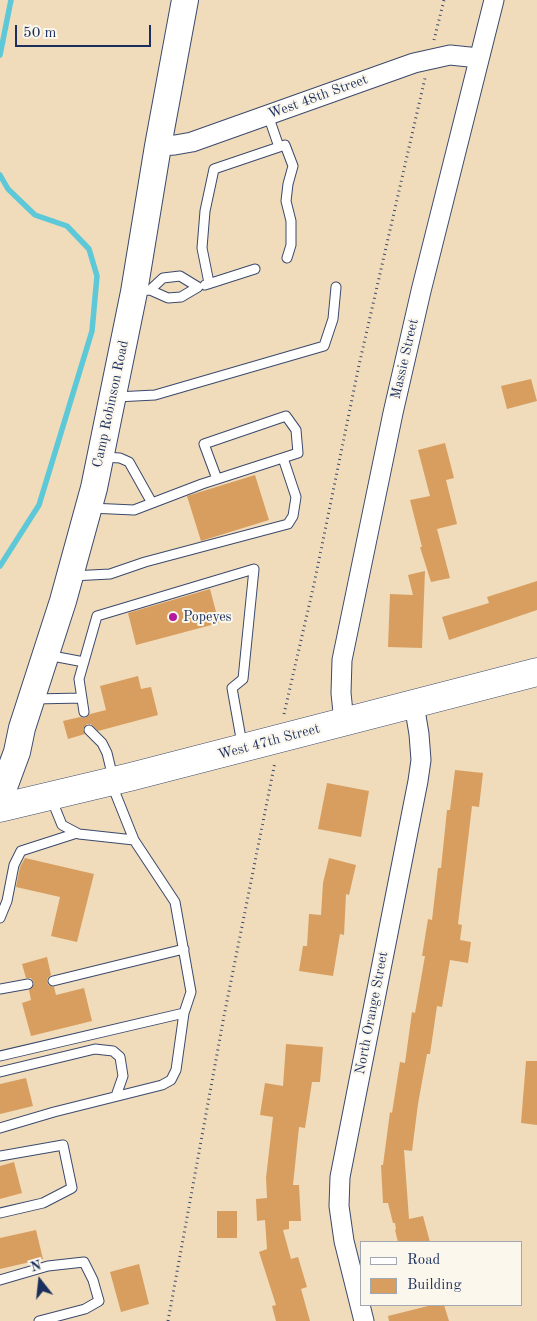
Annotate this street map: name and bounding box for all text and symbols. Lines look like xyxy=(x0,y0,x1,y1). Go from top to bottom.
scale bar xyxy=(18,15,154,47)
text: 50 m xyxy=(23,26,57,41)
street label: West 48th Street xyxy=(266,71,370,123)
street label: Massie Street xyxy=(388,317,422,401)
street label: Camp Robinson Road xyxy=(89,339,133,469)
place label: Popeyes xyxy=(183,609,232,625)
marker: Popeyes xyxy=(167,611,179,623)
street label: West 47th Street xyxy=(216,720,322,764)
street label: North Orange Street xyxy=(352,950,392,1076)
legend xyxy=(360,1241,522,1306)
text: Road xyxy=(407,1253,440,1268)
north arrow xyxy=(15,1256,65,1306)
text: N xyxy=(29,1258,43,1275)
text: Building xyxy=(407,1278,462,1293)

